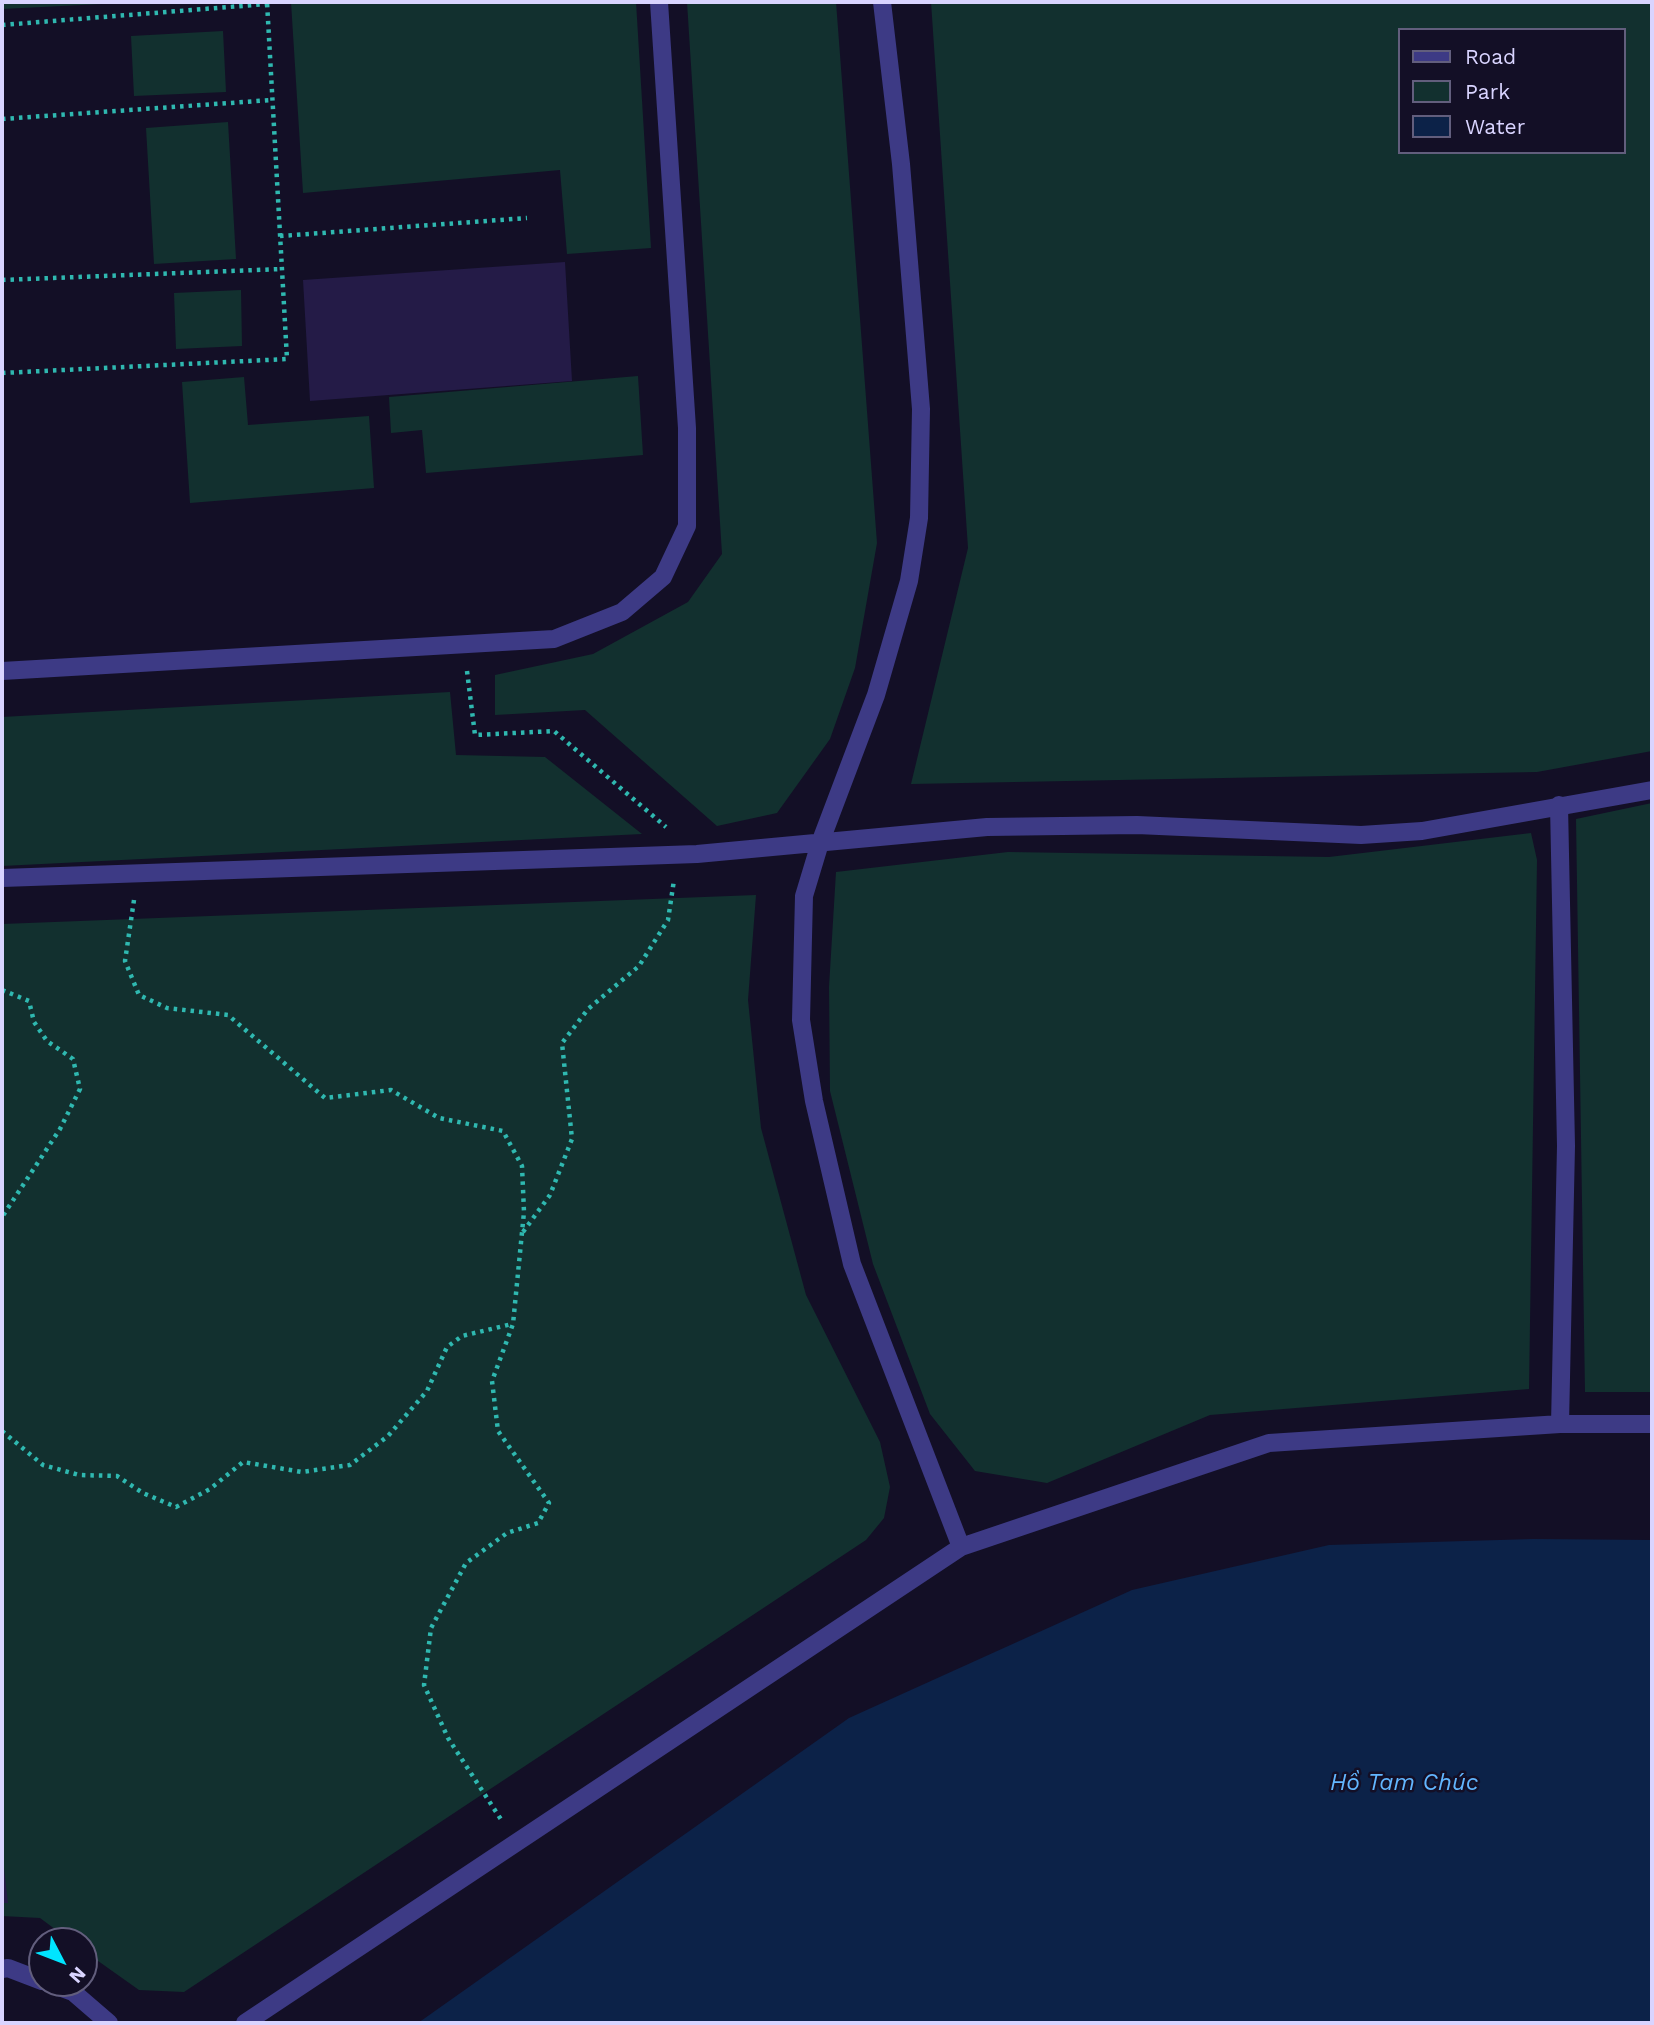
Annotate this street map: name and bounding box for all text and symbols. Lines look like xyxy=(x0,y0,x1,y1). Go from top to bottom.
legend xyxy=(1398,28,1626,154)
text: Road xyxy=(1465,44,1516,69)
text: Park xyxy=(1465,79,1510,104)
text: Water xyxy=(1465,114,1525,139)
water label: Hồ Tam Chúc xyxy=(1330,1769,1478,1797)
north arrow xyxy=(28,1927,98,1997)
text: N xyxy=(64,1962,91,1988)

